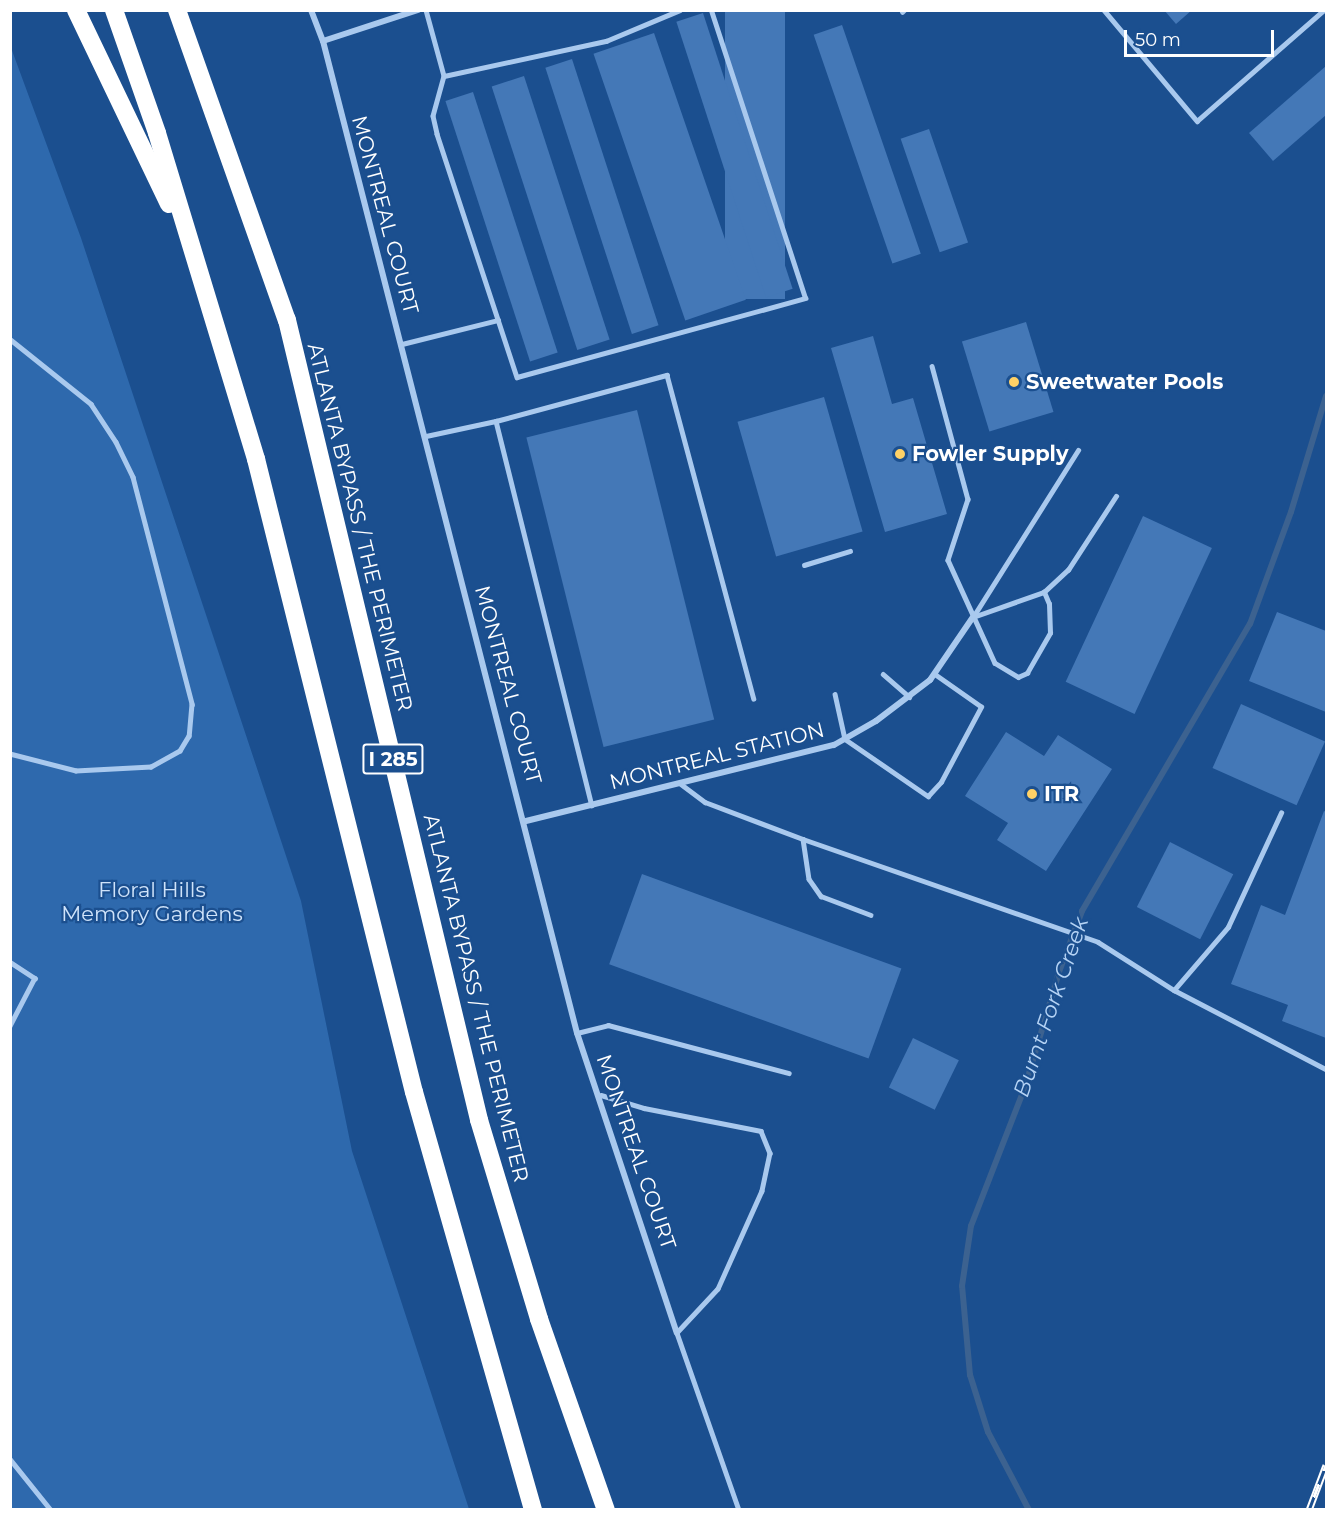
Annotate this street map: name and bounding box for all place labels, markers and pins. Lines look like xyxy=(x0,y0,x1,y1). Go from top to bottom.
place label: Sweetwater Pools xyxy=(1026,369,1223,395)
marker: Sweetwater Pools xyxy=(1007,375,1021,389)
place label: Fowler Supply xyxy=(912,441,1068,467)
marker: Fowler Supply xyxy=(893,447,907,461)
place label: ITR xyxy=(1044,781,1079,807)
marker: ITR xyxy=(1025,787,1039,801)

